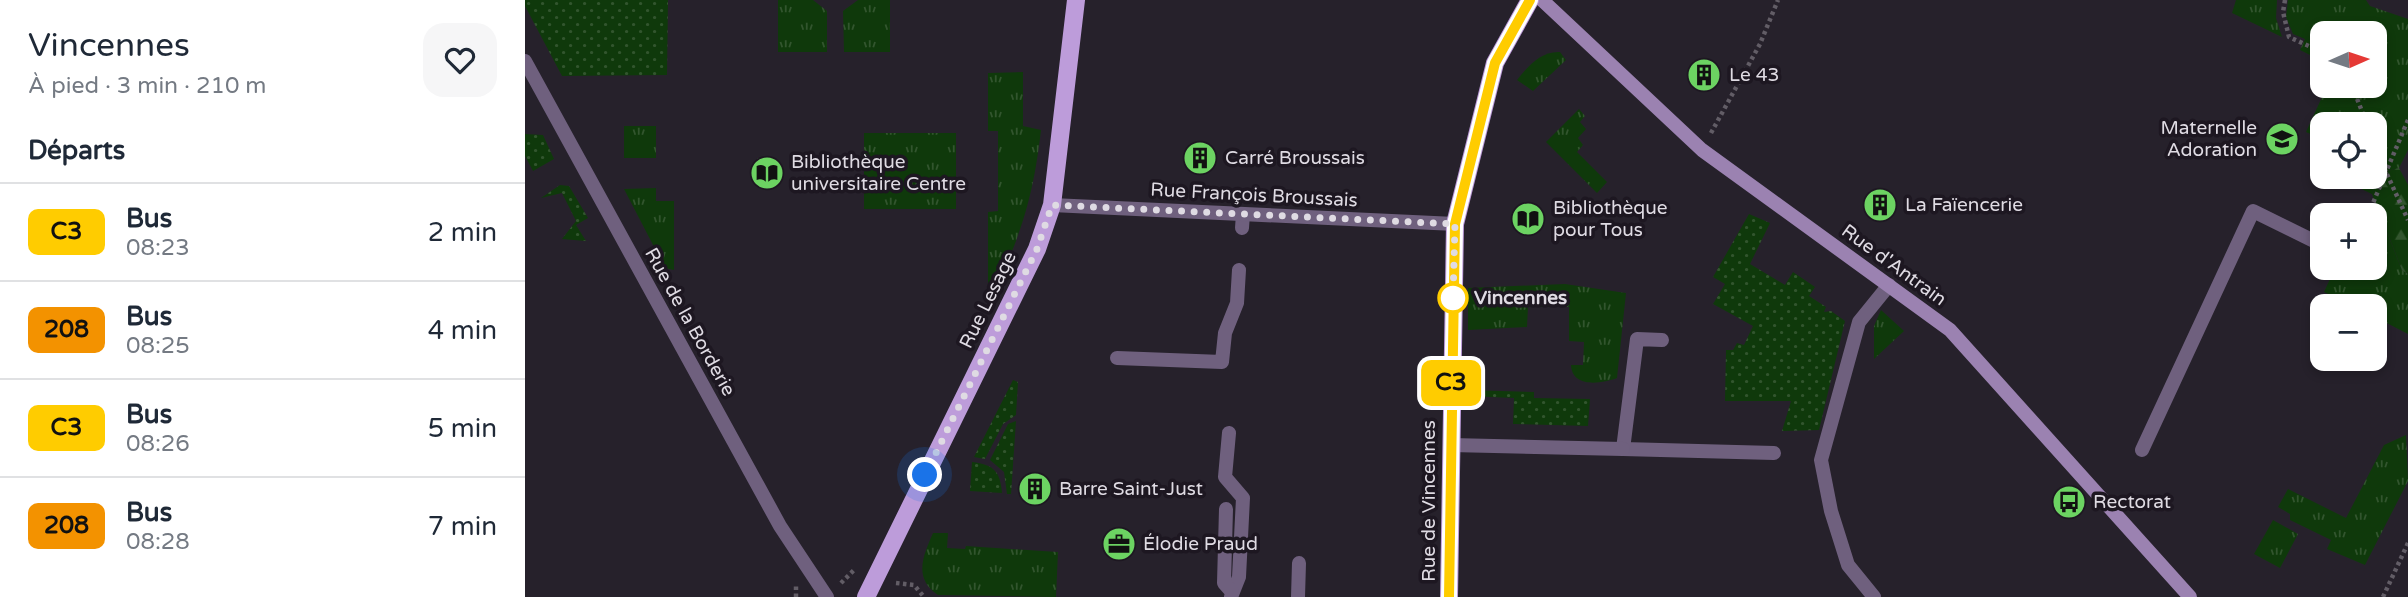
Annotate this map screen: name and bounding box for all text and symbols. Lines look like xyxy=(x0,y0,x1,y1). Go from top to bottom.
north arrow xyxy=(2310,21,2387,98)
map controls xyxy=(2310,21,2387,371)
button: heart xyxy=(423,23,497,97)
text: Vincennes xyxy=(28,26,190,65)
building icon: Le 43 xyxy=(1685,56,1723,94)
place label: Le 43 xyxy=(1729,64,1780,86)
text: À pied · 3 min · 210 m xyxy=(28,72,267,100)
button: locate xyxy=(2310,112,2387,189)
place label: Maternelle Adoration xyxy=(2160,117,2257,161)
school or university icon: Maternelle Adoration xyxy=(2263,120,2301,158)
text: Départs xyxy=(28,135,125,166)
building icon: Carré Broussais xyxy=(1181,139,1219,177)
place label: Carré Broussais xyxy=(1225,147,1365,169)
place label: Bibliothèque universitaire Centre xyxy=(791,151,966,195)
library icon: Bibliothèque universitaire Centre xyxy=(748,154,786,192)
street label: Rue François Broussais xyxy=(1150,179,1358,211)
building icon: La Faïencerie xyxy=(1861,186,1899,224)
place label: La Faïencerie xyxy=(1905,194,2023,216)
place label: Bibliothèque pour Tous xyxy=(1553,197,1668,241)
library icon: Bibliothèque pour Tous xyxy=(1509,200,1547,238)
text: Bus xyxy=(126,203,172,234)
button: + xyxy=(2310,203,2387,280)
text: C3 xyxy=(51,217,82,246)
text: 2 min xyxy=(428,217,497,248)
street label: Rue d'Antrain xyxy=(1837,220,1951,310)
text: 08:23 xyxy=(126,234,190,262)
street label: Rue de la Borderie xyxy=(640,244,740,400)
street label: Rue Lesage xyxy=(955,248,1021,352)
marker: Vincennes xyxy=(1438,283,1468,313)
place label: Vincennes xyxy=(1474,287,1567,309)
button: − xyxy=(2310,294,2387,371)
text: Bus xyxy=(126,301,172,332)
text: 208 xyxy=(44,315,89,344)
text: 4 min xyxy=(428,315,497,346)
text: 08:25 xyxy=(126,332,190,360)
line badge: C3 xyxy=(1419,360,1483,406)
text: C3 xyxy=(1435,368,1467,397)
text: Bus xyxy=(126,399,172,430)
text: C3 xyxy=(51,413,82,442)
text: 5 min xyxy=(428,413,497,444)
street label: Rue de Vincennes xyxy=(1418,420,1440,582)
text: 08:26 xyxy=(126,430,190,458)
your location xyxy=(907,457,942,492)
building icon: Barre Saint-Just xyxy=(1016,470,1054,508)
place label: Barre Saint-Just xyxy=(1059,478,1203,500)
bus stop icon: Rectorat xyxy=(2050,483,2088,521)
place label: Rectorat xyxy=(2093,491,2171,513)
text: Bus xyxy=(126,497,172,528)
text: 208 xyxy=(44,511,89,540)
text: 7 min xyxy=(428,511,497,542)
office icon: Élodie Praud xyxy=(1100,525,1138,563)
text: 08:28 xyxy=(126,528,190,556)
place label: Élodie Praud xyxy=(1143,533,1258,555)

